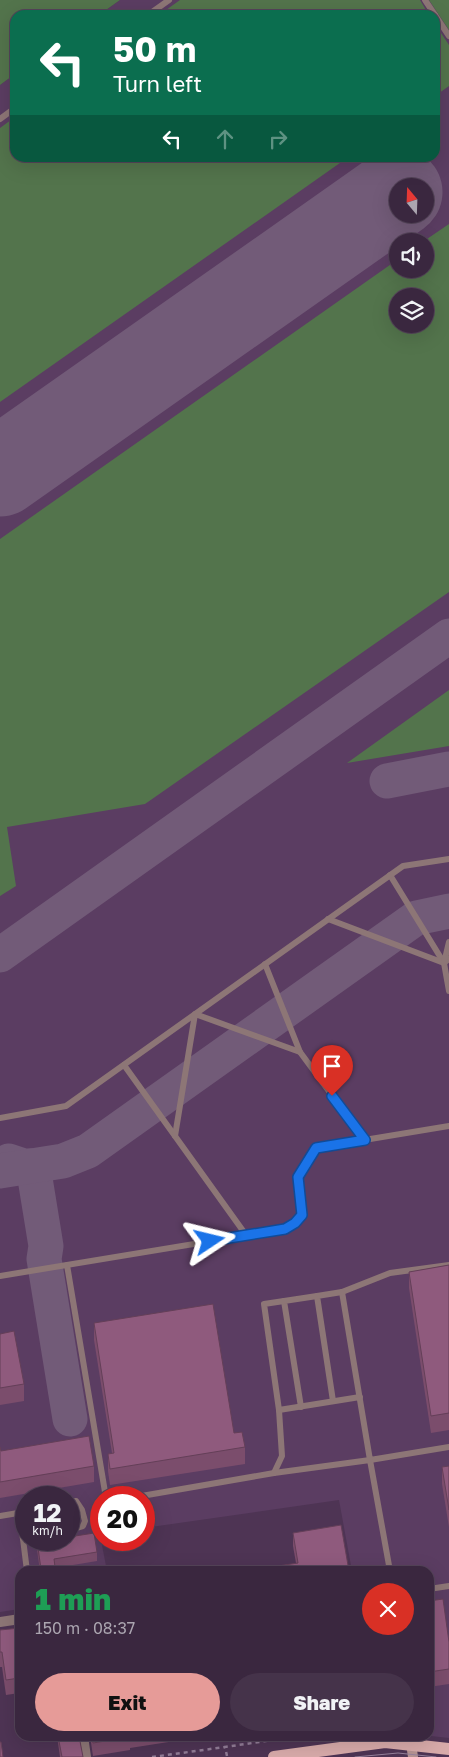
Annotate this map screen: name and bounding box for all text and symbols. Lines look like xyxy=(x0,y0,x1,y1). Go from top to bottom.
text: 50 m xyxy=(113,28,196,70)
icon: left xyxy=(30,30,95,95)
text: Turn left xyxy=(113,70,202,97)
icon: left xyxy=(158,125,186,153)
icon: ahead xyxy=(211,125,239,153)
icon: right xyxy=(264,125,292,153)
north arrow xyxy=(389,178,434,222)
map controls xyxy=(389,178,434,333)
button: sound xyxy=(389,233,434,278)
button: layers xyxy=(389,288,434,333)
pin xyxy=(311,1045,353,1096)
icon: arrive xyxy=(318,1052,346,1080)
position arrow xyxy=(183,1214,235,1266)
speed limit sign: 20 xyxy=(90,1486,155,1551)
text: 12 xyxy=(33,1497,62,1528)
text: km/h xyxy=(32,1523,63,1538)
text: 1 min xyxy=(35,1581,111,1617)
button: close xyxy=(362,1583,414,1635)
text: 150 m · 08:37 xyxy=(35,1618,135,1638)
button: Exit xyxy=(35,1673,220,1731)
button: Share xyxy=(230,1673,414,1731)

